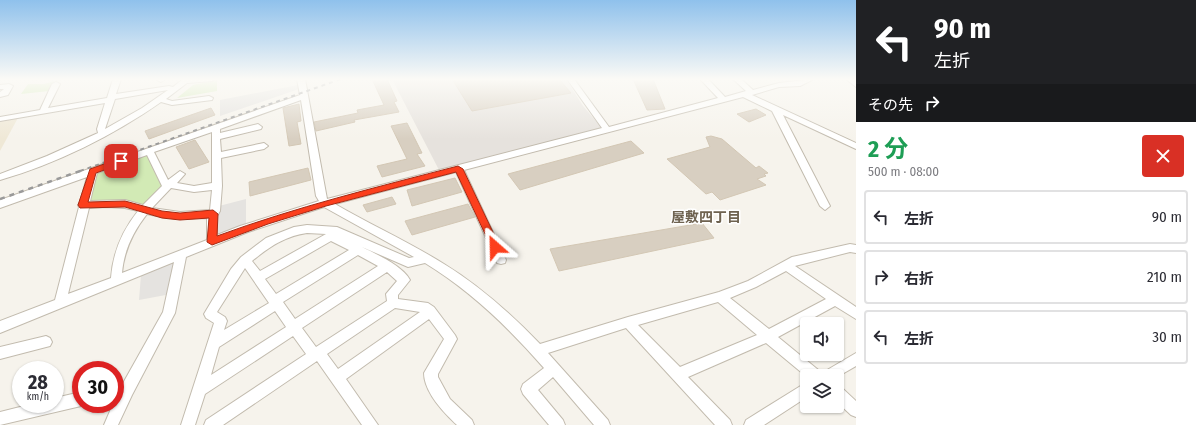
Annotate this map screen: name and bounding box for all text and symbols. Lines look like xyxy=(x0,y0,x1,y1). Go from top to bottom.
text: 90 m xyxy=(934,12,991,45)
icon: left xyxy=(868,16,920,68)
text: 左折 xyxy=(934,50,970,72)
icon: right xyxy=(921,92,943,114)
text: その先 xyxy=(868,96,913,114)
text: 2 分 xyxy=(868,135,908,163)
button: close xyxy=(1142,135,1184,177)
pin xyxy=(104,144,138,178)
icon: arrive xyxy=(110,150,132,172)
text: 500 m · 08:00 xyxy=(868,164,939,179)
icon: left xyxy=(870,206,892,228)
text: 90 m xyxy=(1152,208,1182,226)
district label: 屋敷四丁目 xyxy=(671,209,741,226)
text: 左折 xyxy=(904,210,934,228)
position arrow xyxy=(474,226,516,268)
icon: right xyxy=(870,266,892,288)
text: 210 m xyxy=(1147,268,1182,286)
text: 右折 xyxy=(904,270,934,288)
map controls xyxy=(800,317,844,413)
button: sound xyxy=(800,317,844,361)
icon: left xyxy=(870,326,892,348)
text: 30 m xyxy=(1152,328,1182,346)
text: 左折 xyxy=(904,330,934,348)
speed limit sign: 30 xyxy=(72,361,124,413)
button: layers xyxy=(800,369,844,413)
text: 28 xyxy=(28,370,48,394)
text: km/h xyxy=(27,391,49,403)

